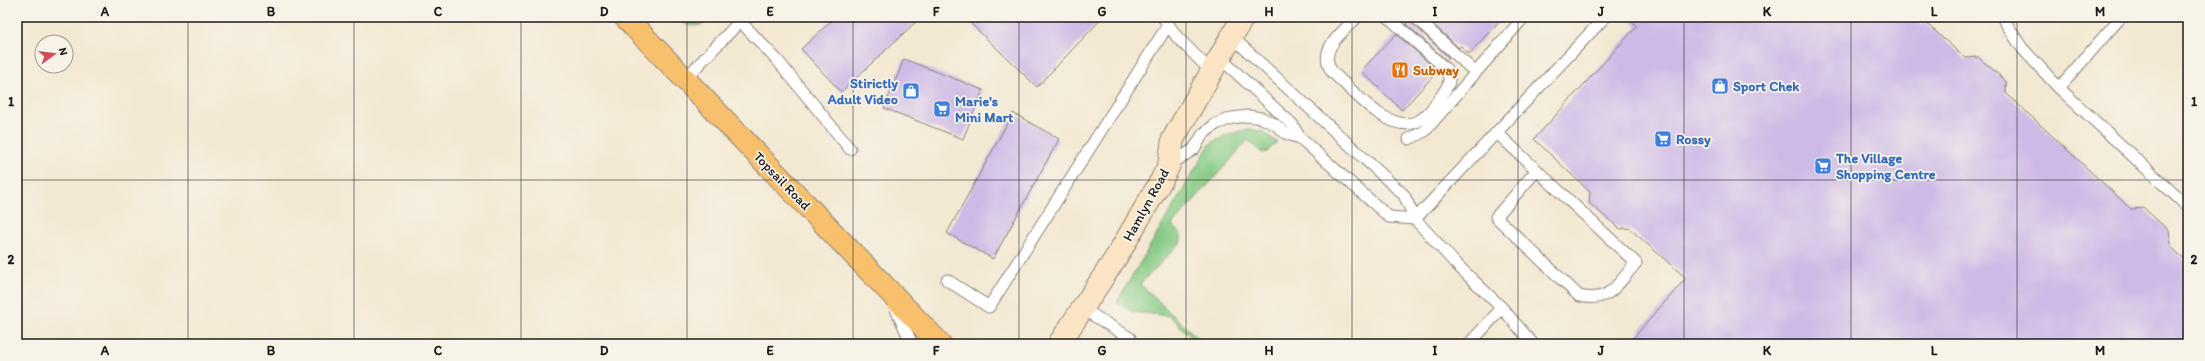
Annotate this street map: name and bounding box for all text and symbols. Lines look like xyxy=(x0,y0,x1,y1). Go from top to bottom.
text: A xyxy=(100,4,110,19)
text: B xyxy=(267,4,276,19)
text: C xyxy=(434,4,443,19)
text: D xyxy=(600,4,609,19)
text: E xyxy=(766,4,774,19)
text: F xyxy=(933,4,940,19)
text: G xyxy=(1098,4,1107,19)
text: H xyxy=(1265,4,1274,19)
text: I xyxy=(1433,4,1438,19)
text: J xyxy=(1597,4,1605,19)
text: K xyxy=(1763,4,1772,19)
text: L xyxy=(1931,4,1938,19)
text: M xyxy=(2095,4,2105,19)
north arrow xyxy=(34,34,74,74)
text: N xyxy=(56,46,70,57)
restaurant icon: Subway xyxy=(1390,60,1410,80)
place label: Subway xyxy=(1413,62,1459,79)
place label: Stirictly Adult Video xyxy=(827,75,898,108)
shop icon: Sport Chek xyxy=(1710,76,1730,96)
place label: Sport Chek xyxy=(1733,78,1800,95)
shop icon: Stirictly Adult Video xyxy=(901,81,921,101)
place label: Marie's Mini Mart xyxy=(955,93,1014,126)
text: 1 xyxy=(8,94,14,109)
text: 1 xyxy=(2191,94,2197,109)
supermarket icon: Marie's Mini Mart xyxy=(932,99,952,119)
supermarket icon: Rossy xyxy=(1653,129,1673,149)
place label: Rossy xyxy=(1676,131,1711,148)
street label: Topsail Road xyxy=(750,148,814,214)
place label: The Village Shopping Centre xyxy=(1835,150,1936,183)
supermarket icon: The Village Shopping Centre xyxy=(1813,156,1833,176)
street label: Hamlyn Road xyxy=(1119,165,1173,244)
text: 2 xyxy=(8,252,15,267)
text: 2 xyxy=(2191,252,2198,267)
text: A xyxy=(100,343,110,358)
text: B xyxy=(267,343,276,358)
text: C xyxy=(434,343,443,358)
text: D xyxy=(600,343,609,358)
text: E xyxy=(766,343,774,358)
text: F xyxy=(933,343,940,358)
text: G xyxy=(1098,343,1107,358)
text: H xyxy=(1265,343,1274,358)
text: I xyxy=(1433,343,1438,358)
text: J xyxy=(1597,343,1605,358)
text: K xyxy=(1763,343,1772,358)
text: L xyxy=(1931,343,1938,358)
text: M xyxy=(2095,343,2105,358)

